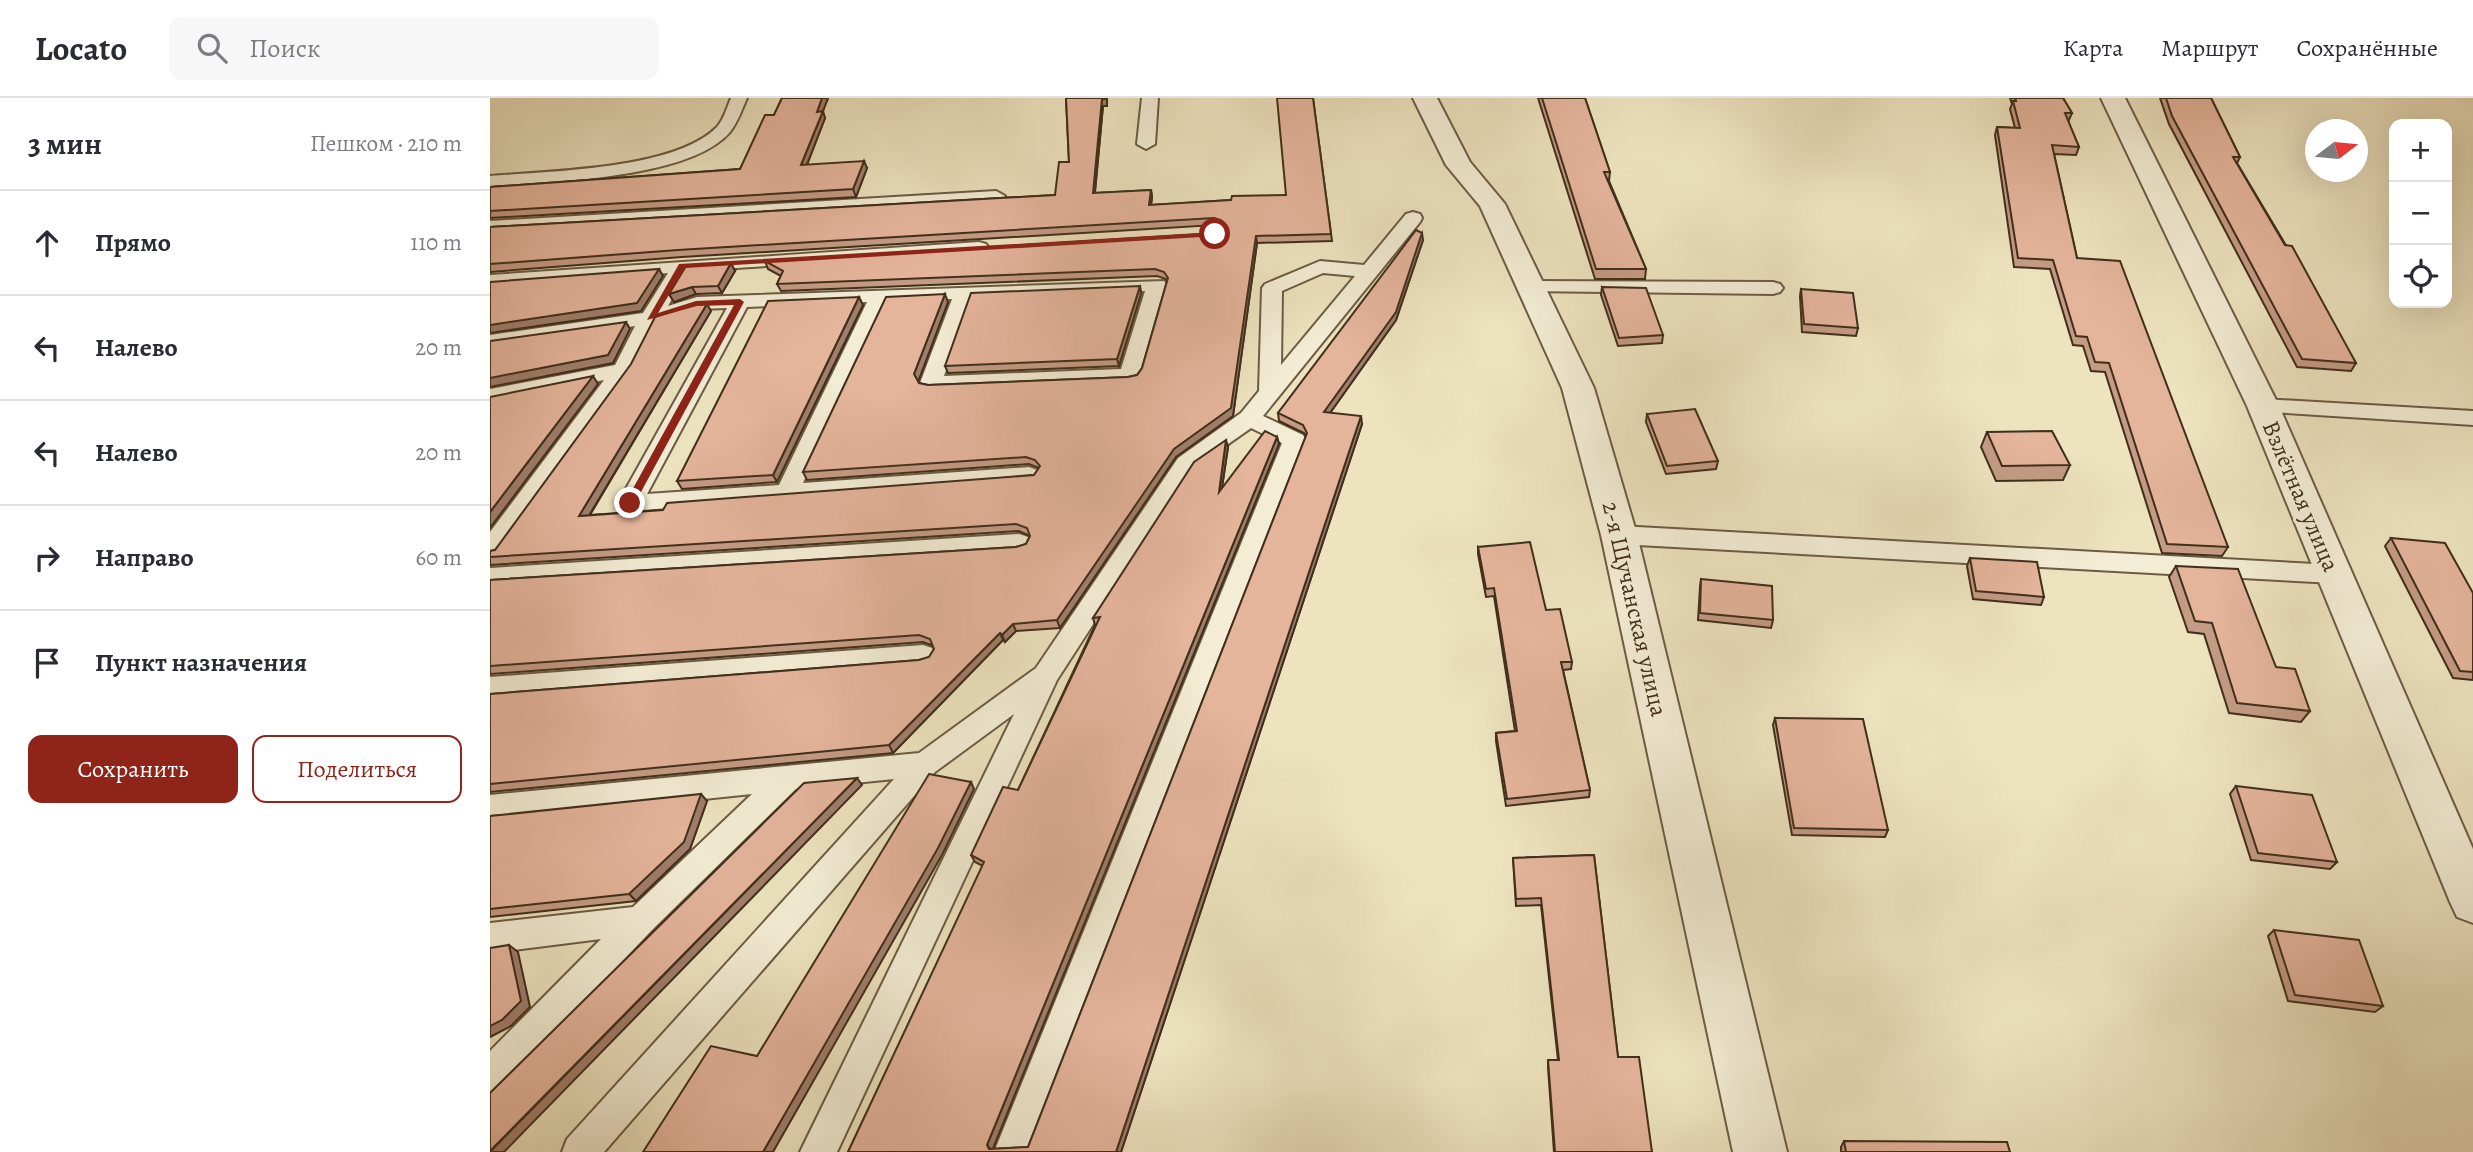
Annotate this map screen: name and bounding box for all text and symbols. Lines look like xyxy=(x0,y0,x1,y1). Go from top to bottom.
search box xyxy=(169,17,659,80)
text: Locato xyxy=(35,26,127,71)
icon: search xyxy=(193,29,231,67)
text: Поиск xyxy=(249,31,320,66)
text: Карта xyxy=(2063,32,2123,64)
text: Маршрут xyxy=(2161,32,2259,64)
text: Сохранённые xyxy=(2297,32,2438,64)
north arrow xyxy=(2305,119,2368,182)
map controls xyxy=(2389,119,2452,308)
button: + xyxy=(2389,119,2452,182)
text: 3 мин xyxy=(28,124,102,164)
text: Пешком · 210 m xyxy=(310,128,462,159)
button: − xyxy=(2389,182,2452,245)
route start xyxy=(1199,218,1230,249)
icon: ahead xyxy=(28,224,66,262)
text: Прямо xyxy=(95,225,171,260)
text: 110 m xyxy=(410,227,462,258)
button: locate xyxy=(2389,245,2452,308)
icon: left xyxy=(28,329,66,367)
text: Налево xyxy=(95,330,178,365)
text: 20 m xyxy=(415,332,462,363)
street label: Взлётная улица xyxy=(2255,416,2347,576)
icon: left xyxy=(28,434,66,472)
text: Налево xyxy=(95,435,178,470)
text: 20 m xyxy=(415,437,462,468)
route end xyxy=(614,487,645,518)
street label: 2-я Щучанская улица xyxy=(1595,498,1675,720)
icon: right xyxy=(28,539,66,577)
text: Направо xyxy=(95,540,194,575)
text: 60 m xyxy=(415,542,462,573)
icon: arrive xyxy=(28,644,66,682)
text: Пункт назначения xyxy=(95,645,307,680)
button: Сохранить xyxy=(28,735,238,803)
button: Поделиться xyxy=(252,735,462,803)

